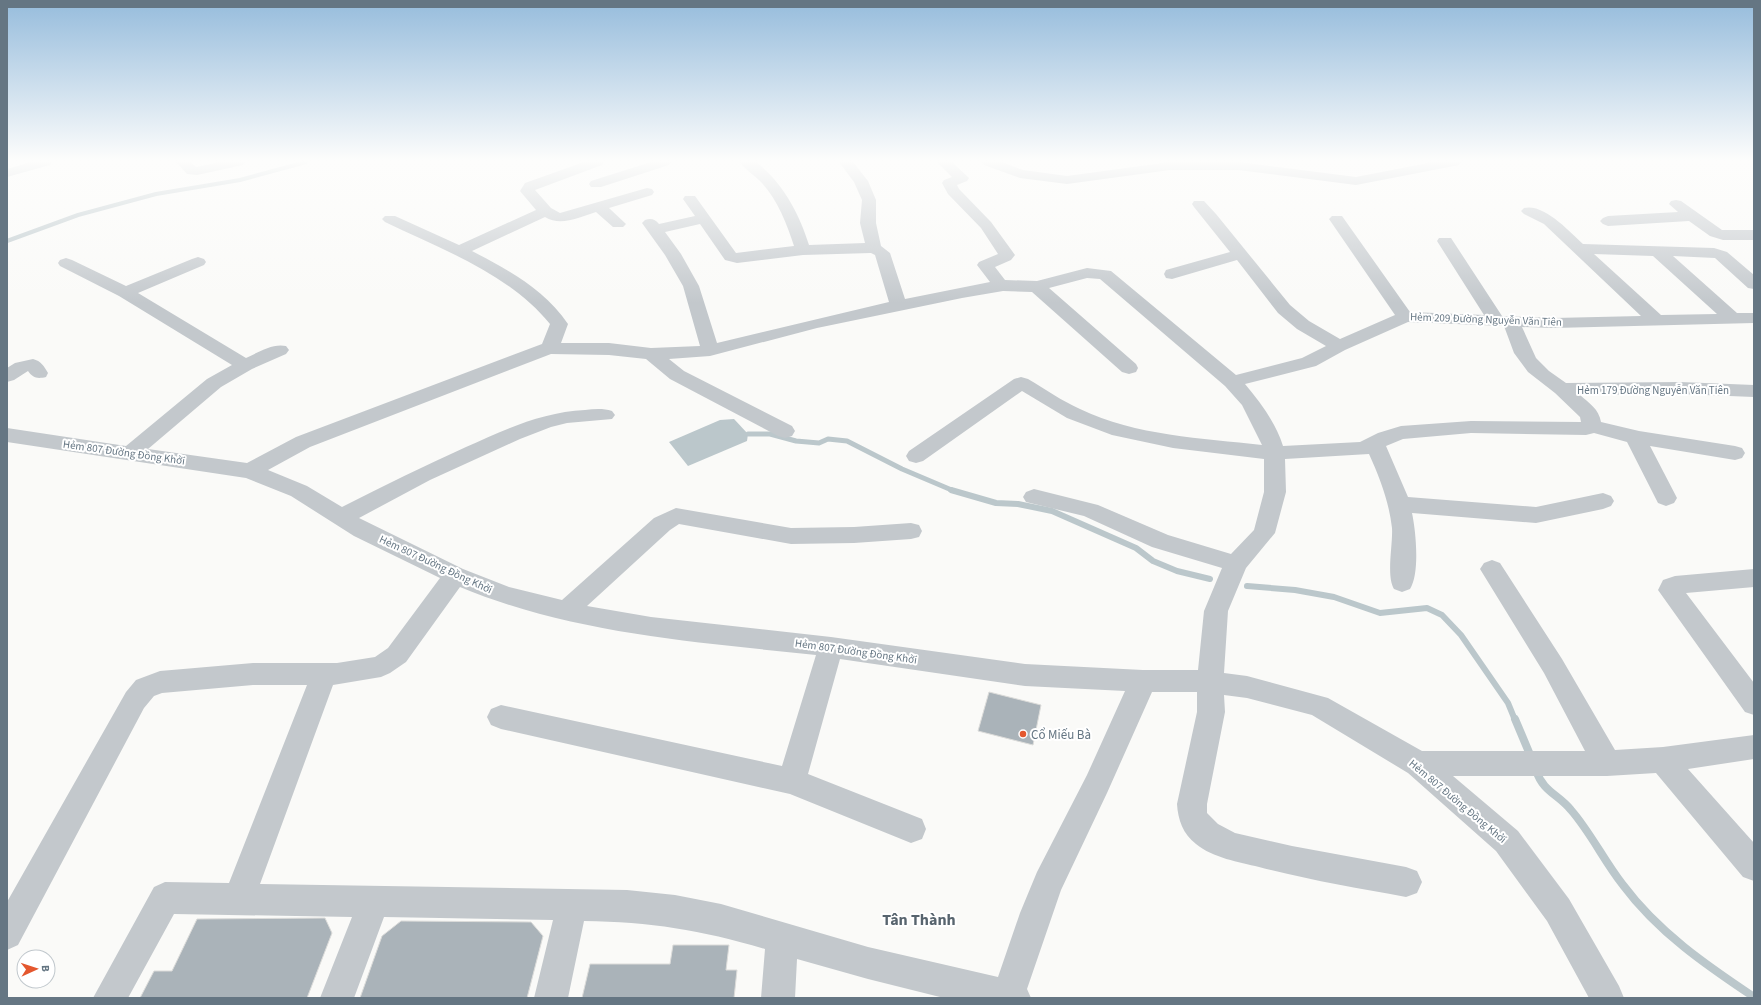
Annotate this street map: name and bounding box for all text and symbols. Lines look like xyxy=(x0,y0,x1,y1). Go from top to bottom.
street label: Hẻm 209 Đường Nguyễn Văn Tiên xyxy=(1410,309,1562,330)
street label: Hẻm 179 Đường Nguyễn Văn Tiên xyxy=(1577,383,1729,398)
street label: Hẻm 807 Đường Đồng Khởi xyxy=(62,437,186,468)
street label: Hẻm 807 Đường Đồng Khởi xyxy=(377,532,495,597)
street label: Hẻm 807 Đường Đồng Khởi xyxy=(794,636,918,667)
place label: Cổ Miếu Bà xyxy=(1031,726,1091,744)
marker: Cổ Miếu Bà xyxy=(1018,729,1028,739)
street label: Hẻm 807 Đường Đồng Khởi xyxy=(1406,756,1510,847)
district label: Tân Thành xyxy=(882,909,956,931)
north arrow xyxy=(16,949,56,989)
text: B xyxy=(38,965,53,973)

